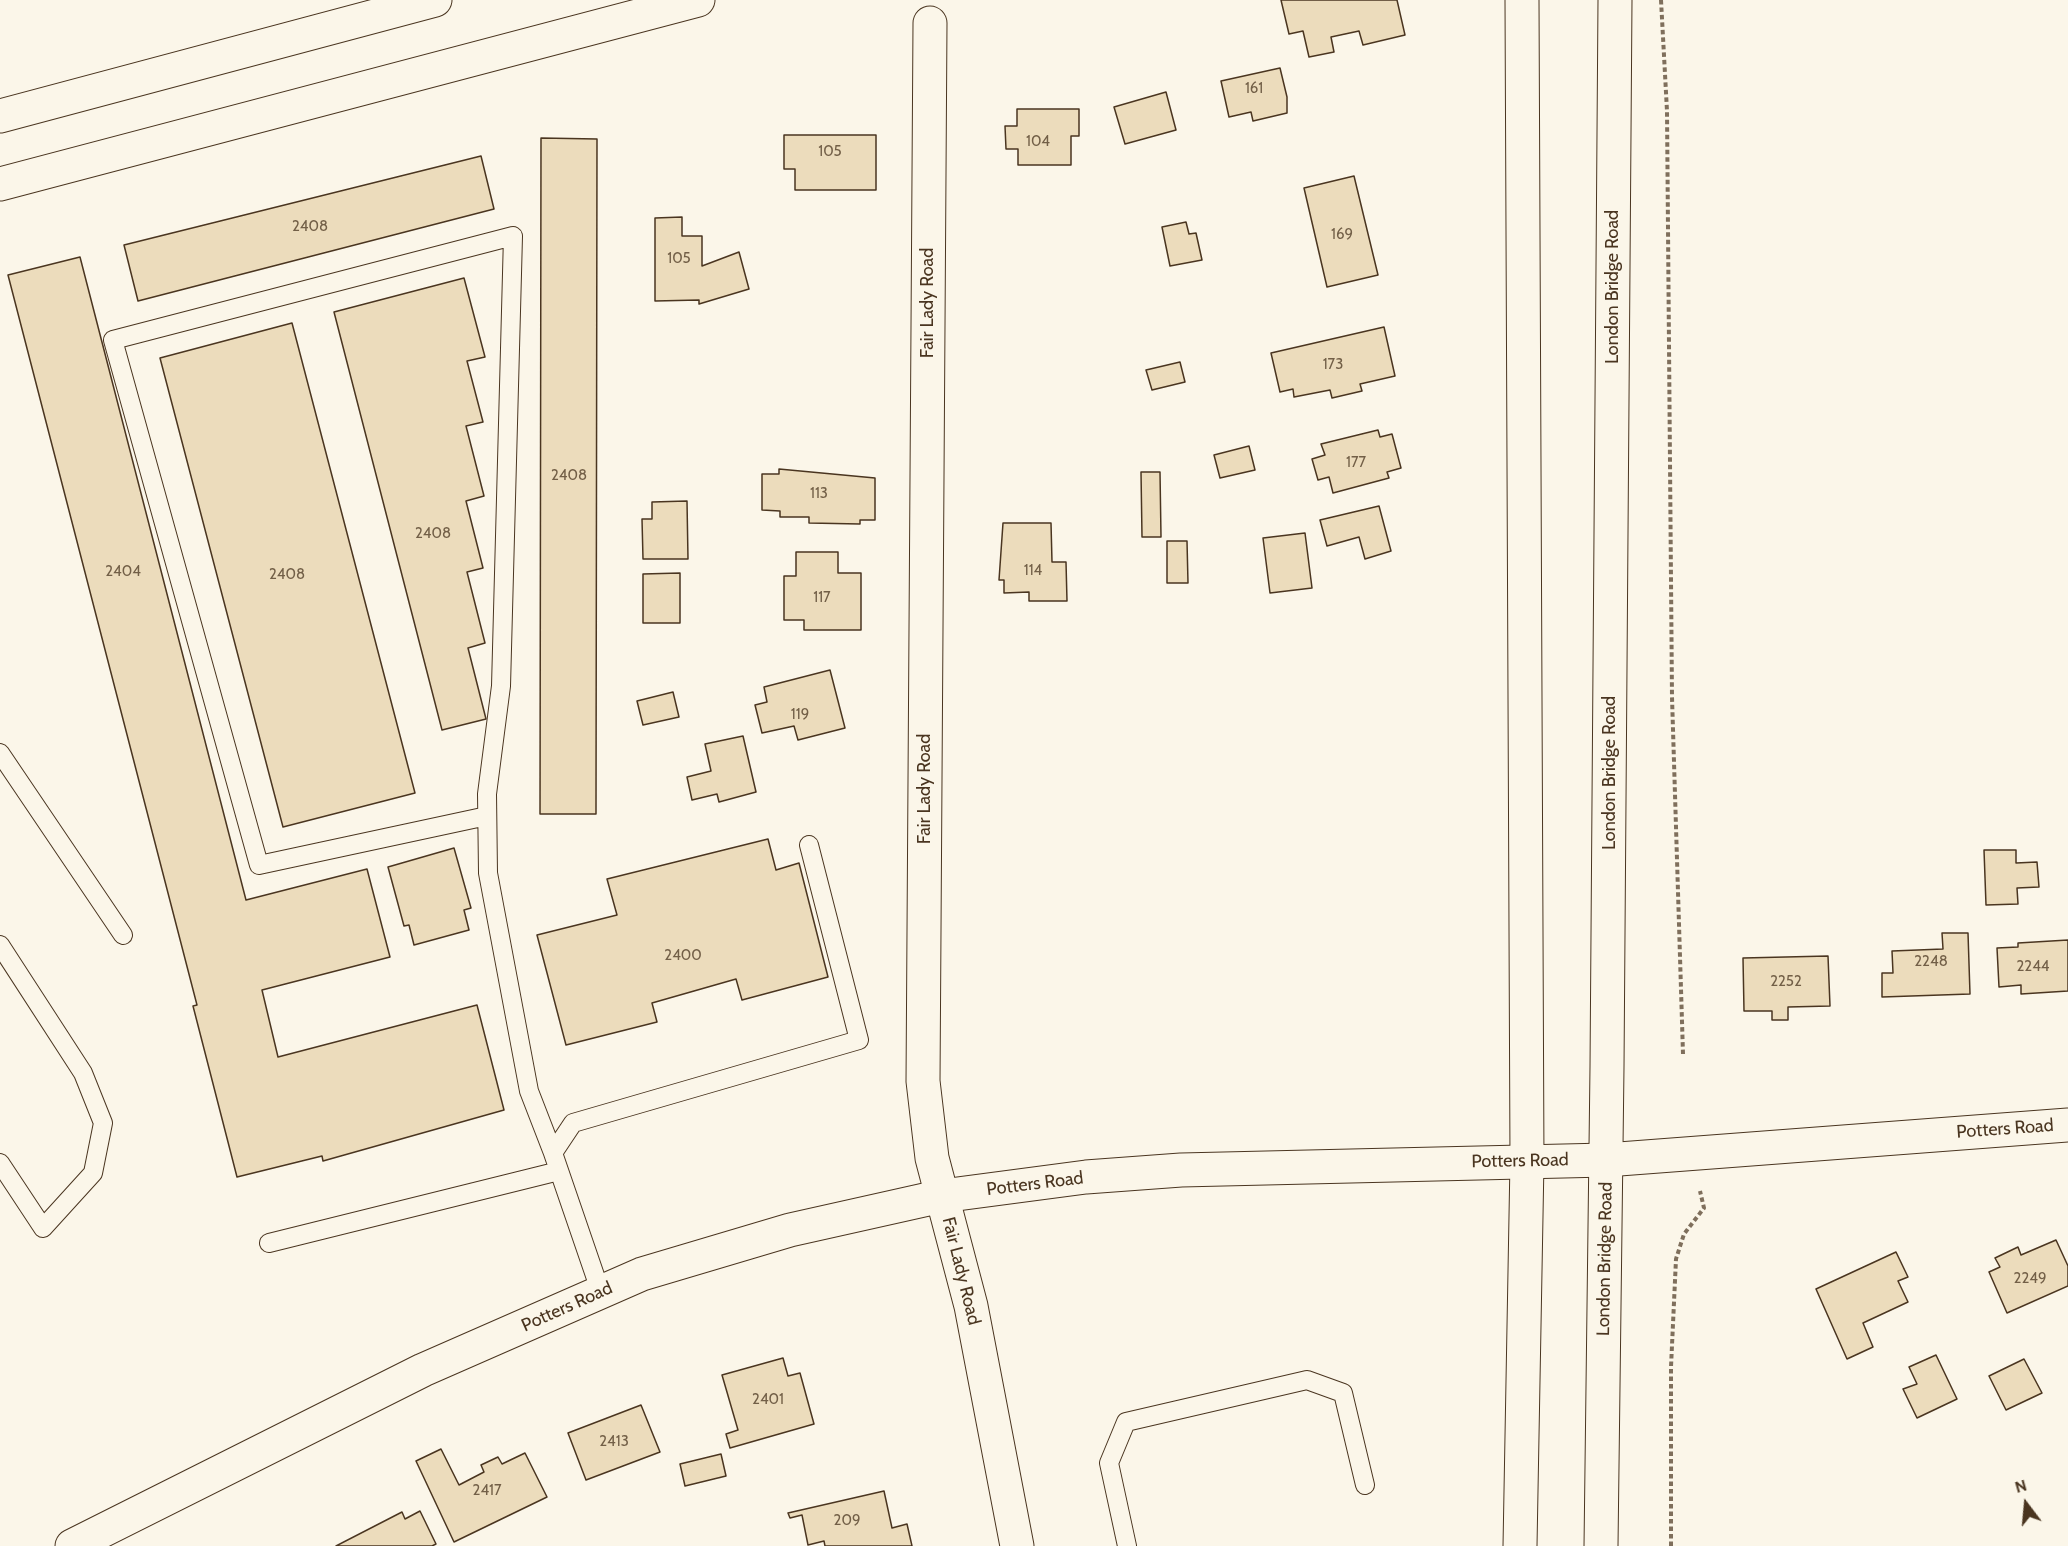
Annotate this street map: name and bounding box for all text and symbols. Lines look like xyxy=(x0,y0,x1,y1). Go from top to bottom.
house number: 161 xyxy=(1245,80,1263,98)
house number: 104 xyxy=(1026,133,1050,151)
house number: 105 xyxy=(818,143,842,161)
street label: London Bridge Road xyxy=(1602,210,1624,364)
house number: 2408 xyxy=(292,218,328,236)
house number: 169 xyxy=(1331,226,1353,244)
street label: Fair Lady Road xyxy=(917,248,939,358)
house number: 105 xyxy=(667,250,691,268)
house number: 173 xyxy=(1323,356,1343,374)
house number: 177 xyxy=(1346,454,1366,472)
house number: 2408 xyxy=(551,467,587,485)
house number: 113 xyxy=(810,485,828,503)
house number: 2408 xyxy=(415,525,451,543)
house number: 114 xyxy=(1024,562,1042,580)
house number: 2404 xyxy=(105,563,141,581)
house number: 2408 xyxy=(269,566,305,584)
house number: 117 xyxy=(813,589,831,607)
street label: London Bridge Road xyxy=(1599,696,1621,850)
house number: 119 xyxy=(791,706,809,724)
street label: Fair Lady Road xyxy=(914,734,936,844)
house number: 2400 xyxy=(664,947,702,965)
house number: 2248 xyxy=(1914,953,1948,971)
house number: 2244 xyxy=(2016,958,2050,976)
house number: 2252 xyxy=(1770,973,1802,991)
street label: Potters Road xyxy=(1956,1115,2054,1143)
street label: Potters Road xyxy=(1471,1149,1569,1173)
street label: Potters Road xyxy=(985,1167,1085,1201)
street label: London Bridge Road xyxy=(1593,1182,1617,1336)
street label: Fair Lady Road xyxy=(937,1215,985,1327)
house number: 2249 xyxy=(2014,1270,2046,1288)
street label: Potters Road xyxy=(518,1277,616,1337)
house number: 2401 xyxy=(752,1391,784,1409)
house number: 2413 xyxy=(599,1433,629,1451)
north arrow xyxy=(1996,1474,2056,1534)
text: N xyxy=(2013,1476,2029,1497)
house number: 2417 xyxy=(473,1482,501,1500)
house number: 209 xyxy=(834,1512,860,1530)

